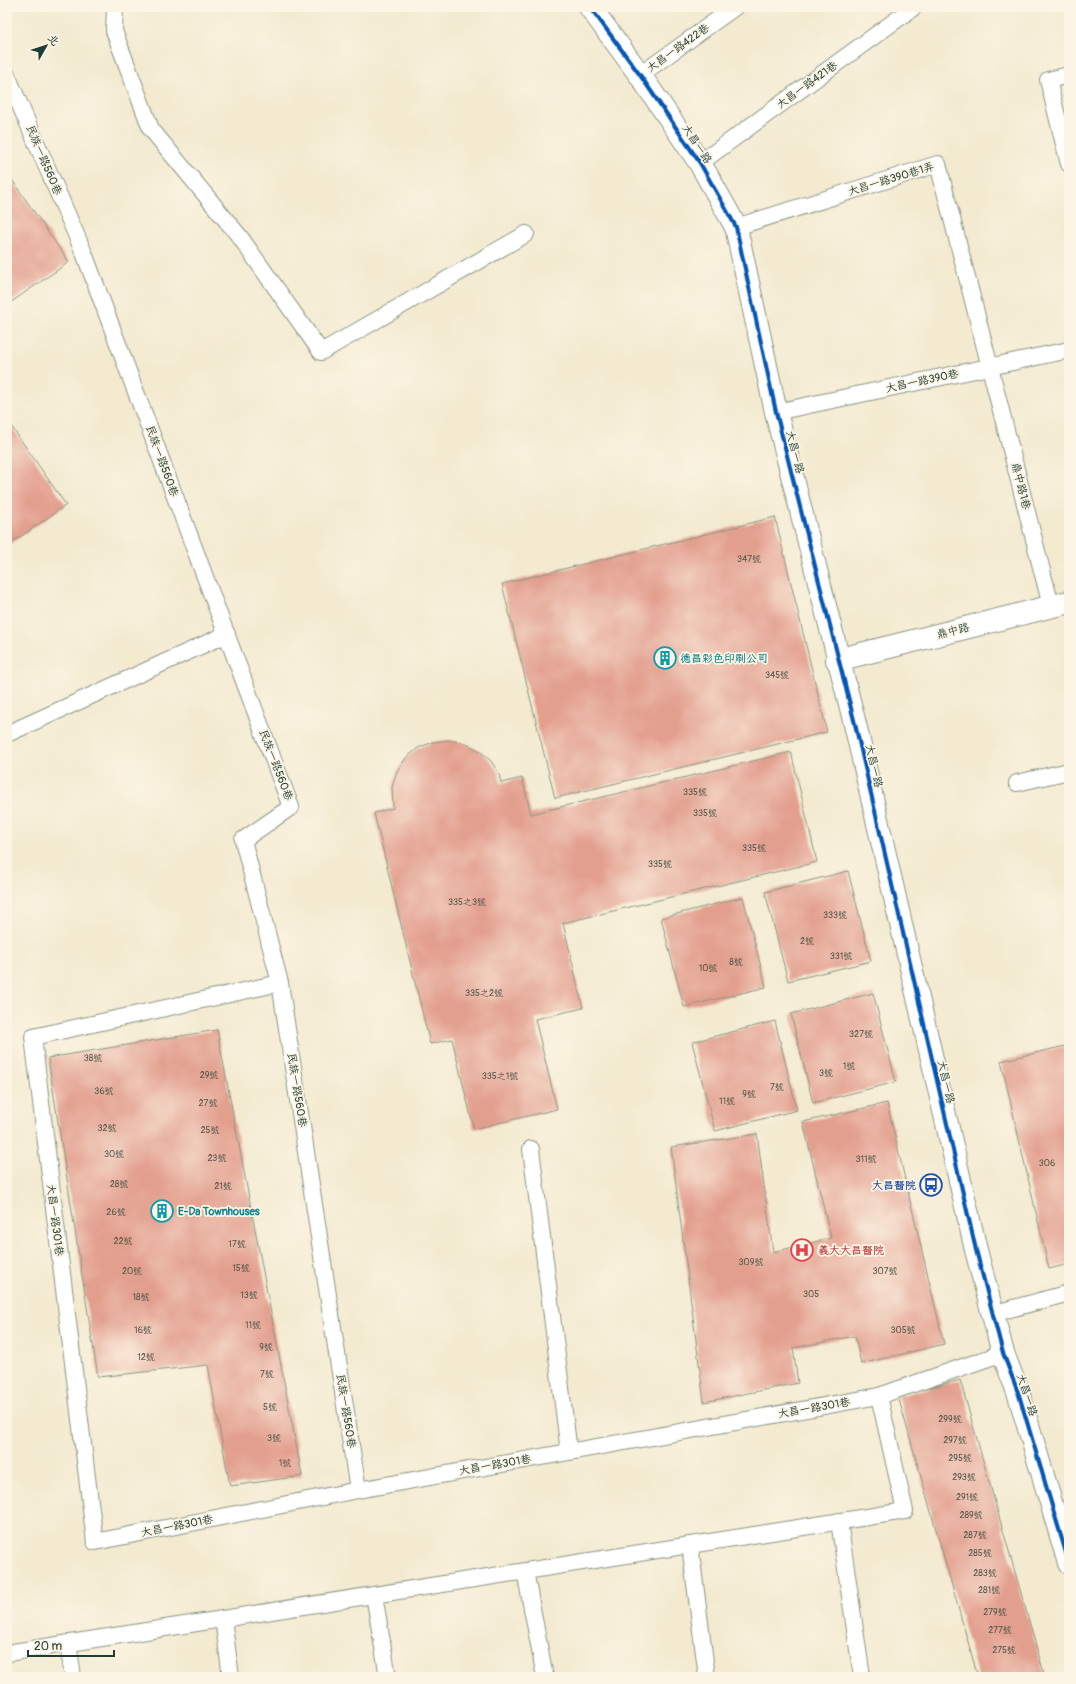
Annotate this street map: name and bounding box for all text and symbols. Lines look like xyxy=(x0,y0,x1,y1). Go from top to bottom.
street label: 大昌一路422巷 xyxy=(644,21,712,75)
north arrow xyxy=(26,26,66,66)
text: 北 xyxy=(45,32,62,48)
street label: 大昌一路421巷 xyxy=(774,59,840,111)
street label: 大昌一路 xyxy=(680,122,714,166)
street label: 民族一路560巷 xyxy=(23,123,65,197)
street label: 大昌一路390巷1弄 xyxy=(846,160,936,198)
street label: 大昌一路390巷 xyxy=(884,367,960,395)
street label: 民族一路560巷 xyxy=(143,424,181,498)
street label: 大昌一路 xyxy=(783,429,807,475)
street label: 鼎中路1巷 xyxy=(1009,461,1033,511)
house number: 347號 xyxy=(737,554,761,565)
street label: 鼎中路 xyxy=(935,621,971,641)
building icon: 德昌彩色印刷公司 xyxy=(652,645,678,671)
place label: 德昌彩色印刷公司 xyxy=(680,652,768,665)
house number: 345號 xyxy=(765,670,789,681)
street label: 民族一路560巷 xyxy=(257,728,295,802)
street label: 大昌一路 xyxy=(863,743,885,789)
house number: 335號 xyxy=(683,787,707,798)
house number: 335號 xyxy=(693,808,717,819)
house number: 335號 xyxy=(742,843,766,854)
house number: 335號 xyxy=(648,859,672,870)
house number: 335之3號 xyxy=(448,897,486,908)
house number: 333號 xyxy=(823,910,847,921)
house number: 2號 xyxy=(800,936,814,947)
house number: 331號 xyxy=(830,951,852,962)
house number: 8號 xyxy=(729,957,743,968)
house number: 10號 xyxy=(699,963,717,974)
house number: 335之2號 xyxy=(465,988,503,999)
house number: 327號 xyxy=(849,1029,873,1040)
street label: 民族一路560巷 xyxy=(285,1052,309,1128)
house number: 38號 xyxy=(84,1053,102,1064)
street label: 大昌一路 xyxy=(935,1059,957,1105)
house number: 1號 xyxy=(843,1061,855,1072)
house number: 3號 xyxy=(819,1068,833,1079)
house number: 29號 xyxy=(200,1070,218,1081)
house number: 335之1號 xyxy=(482,1071,518,1082)
house number: 7號 xyxy=(770,1082,784,1093)
house number: 36號 xyxy=(94,1086,114,1097)
house number: 9號 xyxy=(742,1089,756,1100)
house number: 11號 xyxy=(719,1096,735,1107)
house number: 27號 xyxy=(199,1098,217,1109)
house number: 32號 xyxy=(97,1123,117,1134)
house number: 25號 xyxy=(201,1125,219,1136)
house number: 30號 xyxy=(104,1149,124,1160)
house number: 23號 xyxy=(208,1153,226,1164)
house number: 311號 xyxy=(855,1154,877,1165)
house number: 306 xyxy=(1039,1158,1055,1169)
bus stop icon: 大昌醫院 xyxy=(918,1172,944,1198)
house number: 28號 xyxy=(110,1179,128,1190)
place label: 大昌醫院 xyxy=(872,1179,916,1192)
house number: 21號 xyxy=(214,1181,232,1192)
street label: 大昌一路301巷 xyxy=(44,1183,66,1257)
building icon: E-Da Townhouses xyxy=(149,1198,175,1224)
place label: E-Da Townhouses xyxy=(178,1205,260,1218)
house number: 26號 xyxy=(106,1207,126,1218)
house number: 22號 xyxy=(113,1236,133,1247)
hospital icon: 義大大昌醫院 xyxy=(789,1237,815,1263)
house number: 17號 xyxy=(228,1239,246,1250)
place label: 義大大昌醫院 xyxy=(818,1244,884,1257)
house number: 309號 xyxy=(739,1257,763,1268)
house number: 15號 xyxy=(232,1263,250,1274)
house number: 20號 xyxy=(122,1266,142,1277)
house number: 307號 xyxy=(873,1266,897,1277)
house number: 305 xyxy=(803,1289,819,1300)
house number: 13號 xyxy=(240,1290,258,1301)
house number: 18號 xyxy=(132,1292,150,1303)
house number: 11號 xyxy=(245,1320,261,1331)
house number: 16號 xyxy=(134,1325,152,1336)
house number: 305號 xyxy=(890,1325,916,1336)
house number: 9號 xyxy=(259,1342,273,1353)
house number: 12號 xyxy=(137,1352,155,1363)
house number: 7號 xyxy=(260,1369,274,1380)
street label: 大昌一路 xyxy=(1014,1372,1040,1418)
street label: 民族一路560巷 xyxy=(334,1373,358,1449)
street label: 大昌一路301巷 xyxy=(777,1395,851,1421)
house number: 5號 xyxy=(263,1402,277,1413)
house number: 299號 xyxy=(938,1414,962,1425)
house number: 3號 xyxy=(267,1433,281,1444)
house number: 297號 xyxy=(943,1435,967,1446)
street label: 大昌一路301巷 xyxy=(458,1452,532,1478)
house number: 295號 xyxy=(948,1453,972,1464)
house number: 1號 xyxy=(279,1458,291,1469)
house number: 293號 xyxy=(952,1472,976,1483)
house number: 291號 xyxy=(956,1492,978,1503)
house number: 289號 xyxy=(959,1510,983,1521)
street label: 大昌一路301巷 xyxy=(140,1513,214,1539)
house number: 287號 xyxy=(963,1530,987,1541)
house number: 285號 xyxy=(968,1548,992,1559)
house number: 283號 xyxy=(973,1568,997,1579)
house number: 281號 xyxy=(978,1585,1000,1596)
house number: 279號 xyxy=(983,1607,1007,1618)
house number: 277號 xyxy=(988,1625,1012,1636)
scale bar xyxy=(28,1632,114,1658)
text: 20 m xyxy=(34,1639,63,1654)
house number: 275號 xyxy=(992,1645,1016,1656)

